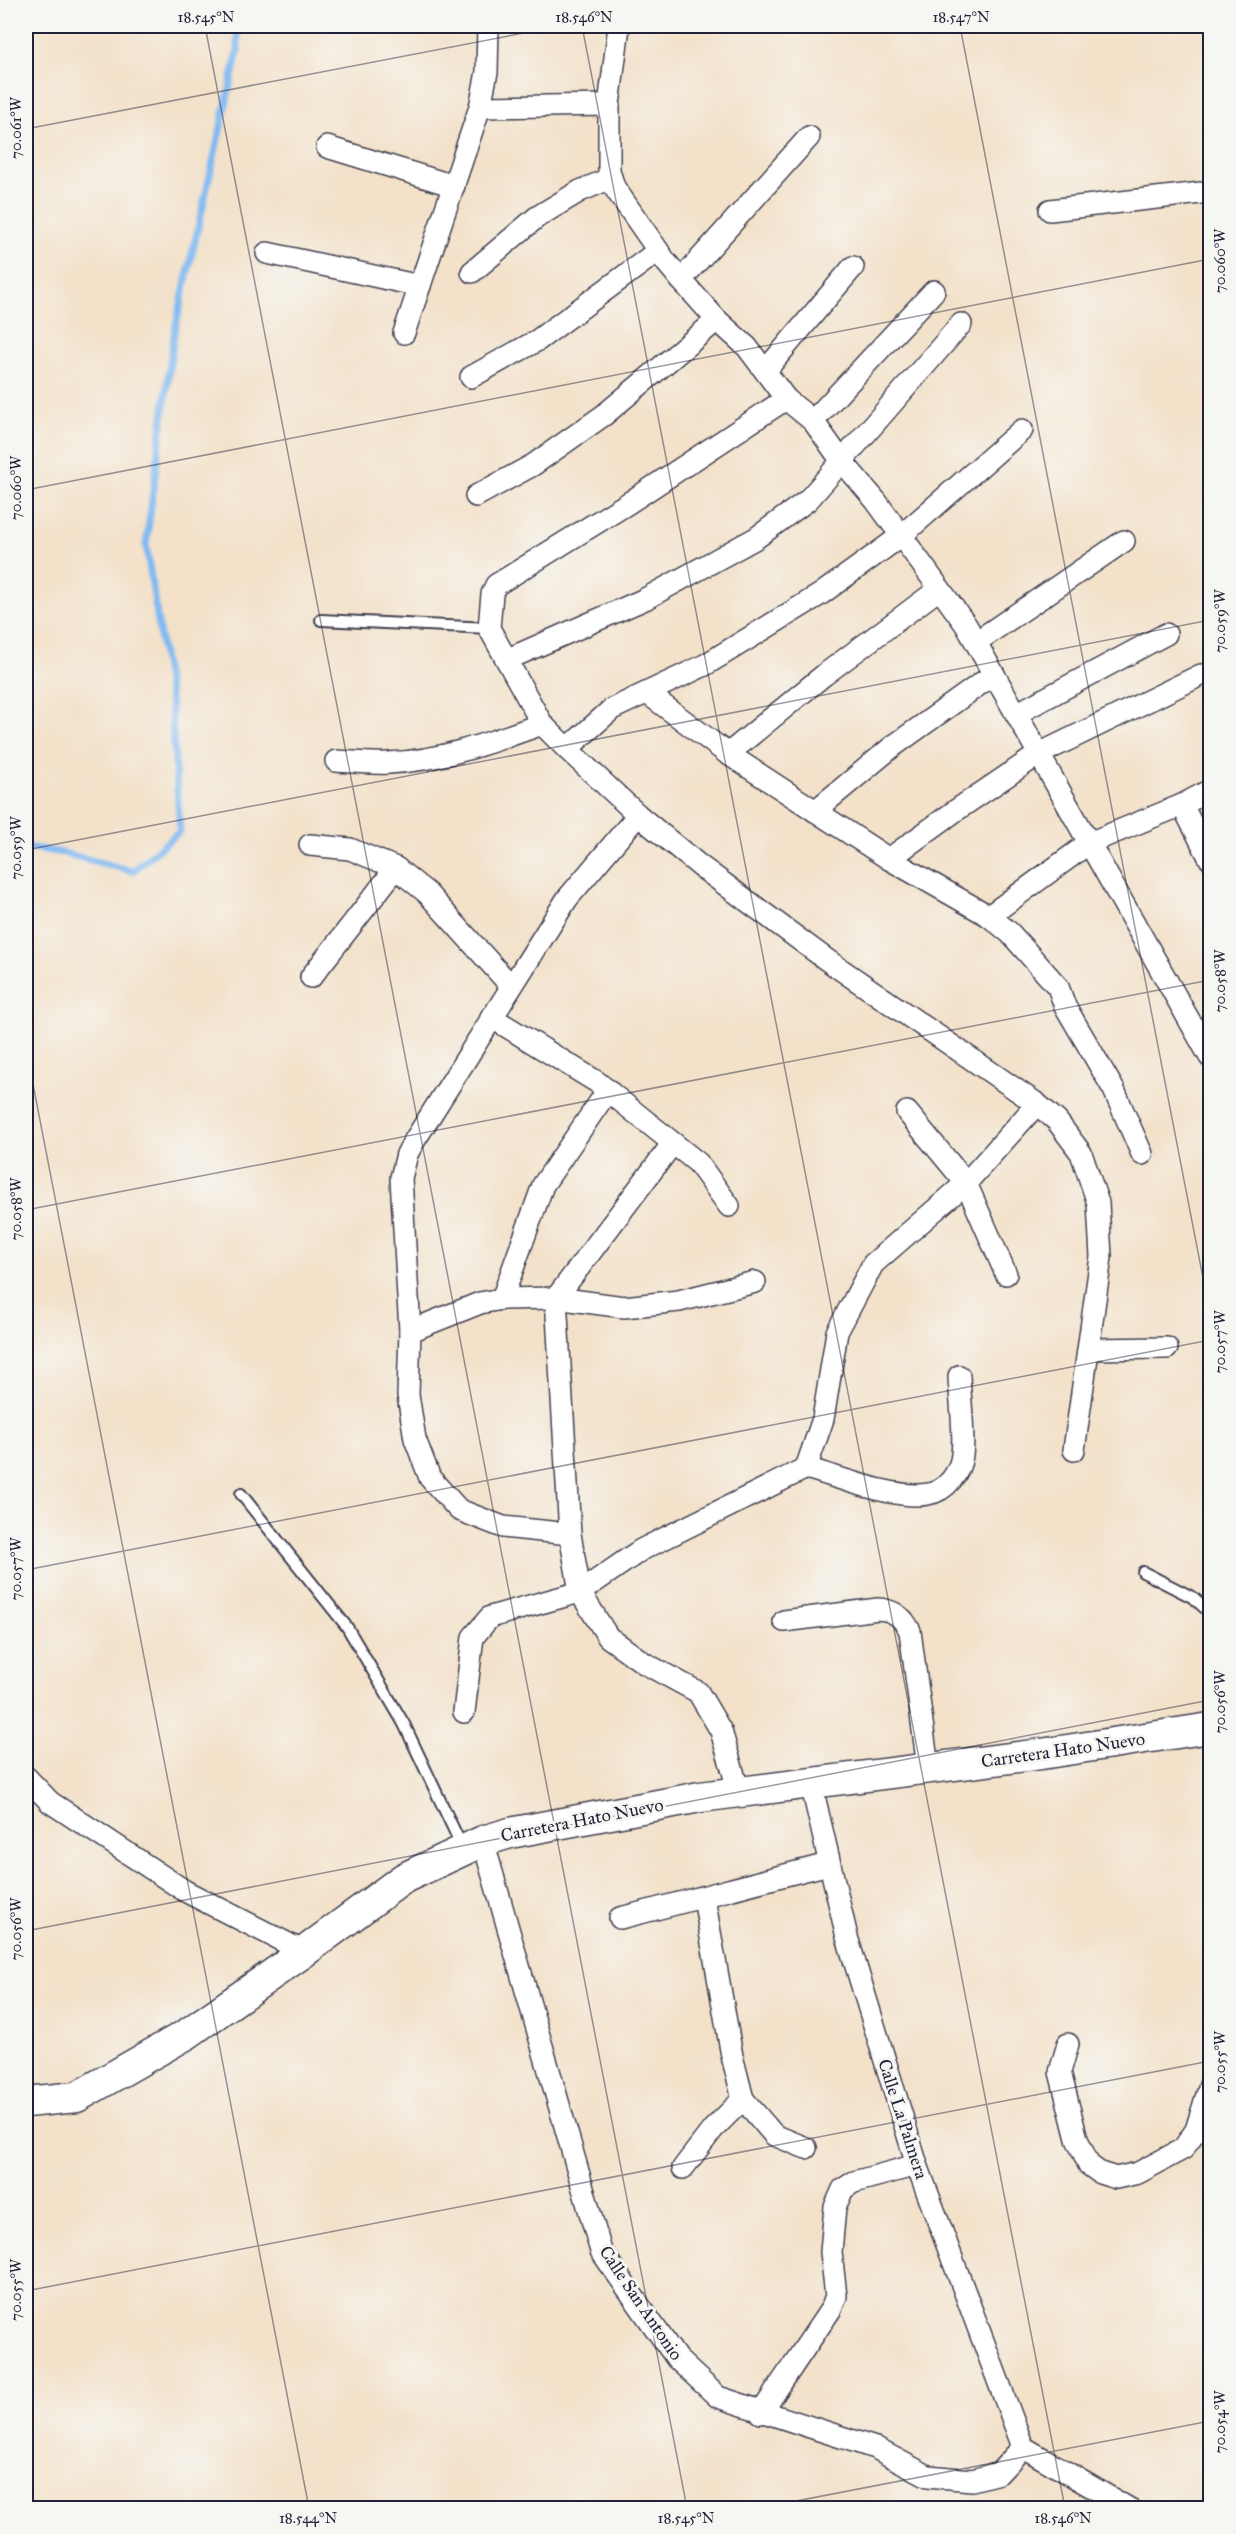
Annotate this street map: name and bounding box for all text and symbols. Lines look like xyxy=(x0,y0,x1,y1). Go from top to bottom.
text: 18.545°N xyxy=(178,8,235,26)
text: 18.546°N xyxy=(555,8,613,26)
text: 18.547°N xyxy=(932,8,990,26)
text: 70.061°W xyxy=(7,96,25,159)
text: 70.060°W xyxy=(1211,228,1229,293)
text: 70.060°W xyxy=(7,455,25,520)
text: 70.059°W xyxy=(1211,589,1229,653)
text: 70.059°W xyxy=(7,816,25,880)
text: 70.058°W xyxy=(1211,949,1229,1013)
text: 70.058°W xyxy=(7,1177,25,1241)
text: 70.057°W xyxy=(1211,1310,1229,1374)
text: 70.057°W xyxy=(7,1537,25,1601)
text: 70.056°W xyxy=(1211,1670,1229,1733)
street label: Carretera Hato Nuevo xyxy=(980,1728,1146,1772)
street label: Carretera Hato Nuevo xyxy=(499,1793,665,1847)
text: 70.056°W xyxy=(7,1897,25,1960)
text: 70.055°W xyxy=(1211,2030,1229,2093)
street label: Calle La Palmera xyxy=(873,2056,933,2182)
street label: Calle San Antonio xyxy=(595,2241,687,2365)
text: 70.055°W xyxy=(7,2258,25,2321)
text: 70.054°W xyxy=(1211,2390,1229,2454)
text: 18.544°N xyxy=(279,2509,337,2527)
text: 18.545°N xyxy=(658,2509,715,2527)
text: 18.546°N xyxy=(1034,2509,1092,2527)

